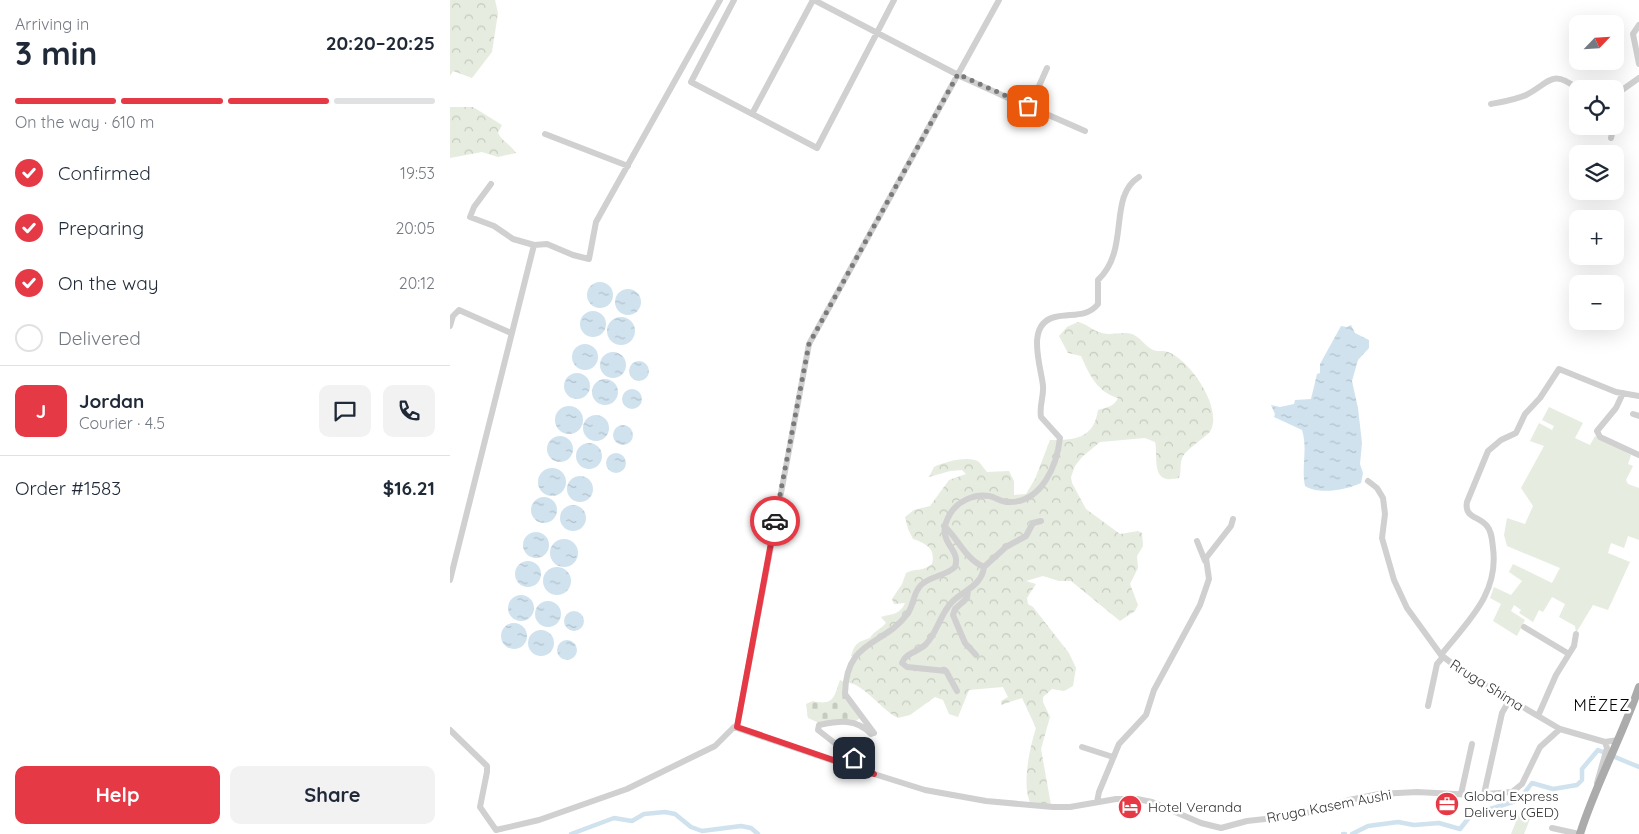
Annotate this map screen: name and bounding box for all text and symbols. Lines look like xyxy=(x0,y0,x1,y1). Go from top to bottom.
text: Arriving in xyxy=(15,14,89,34)
north arrow xyxy=(1569,15,1624,70)
map controls xyxy=(1569,15,1624,330)
text: 20:20–20:25 xyxy=(326,31,435,55)
text: 3 min xyxy=(15,33,97,73)
button: locate xyxy=(1569,80,1624,135)
pin xyxy=(1007,85,1049,127)
icon: bag xyxy=(1014,92,1042,120)
text: On the way · 610 m xyxy=(15,112,154,132)
button: layers xyxy=(1569,145,1624,200)
icon: check xyxy=(15,159,43,187)
text: Confirmed xyxy=(58,161,151,185)
text: 19:53 xyxy=(400,163,435,183)
button: + xyxy=(1569,210,1624,265)
icon: check xyxy=(15,214,43,242)
text: Preparing xyxy=(58,216,144,240)
text: 20:05 xyxy=(395,218,435,238)
icon: check xyxy=(15,269,43,297)
text: On the way xyxy=(58,271,159,295)
text: 20:12 xyxy=(399,273,435,293)
button: − xyxy=(1569,275,1624,330)
text: Delivered xyxy=(58,326,141,350)
button: chat xyxy=(319,385,371,437)
button: phone xyxy=(383,385,435,437)
text: Jordan xyxy=(79,389,144,413)
text: J xyxy=(36,399,46,423)
text: Courier · 4.5 xyxy=(79,413,165,433)
text: Order #1583 xyxy=(15,476,121,500)
text: $16.21 xyxy=(383,476,435,500)
courier xyxy=(750,496,800,546)
icon: car xyxy=(761,507,789,535)
street label: Rruga Shima xyxy=(1447,655,1527,715)
district label: MËZEZ xyxy=(1573,695,1631,715)
pin xyxy=(833,737,875,779)
icon: home xyxy=(840,744,868,772)
button: Help xyxy=(15,766,220,824)
button: Share xyxy=(230,766,435,824)
street label: Rruga Kasem Aushi xyxy=(1265,785,1393,827)
place label: Global Express Delivery (GED) xyxy=(1464,787,1559,821)
office icon: Global Express Delivery (GED) xyxy=(1434,791,1460,817)
hotel icon: Hotel Veranda xyxy=(1117,794,1143,820)
place label: Hotel Veranda xyxy=(1148,798,1242,816)

